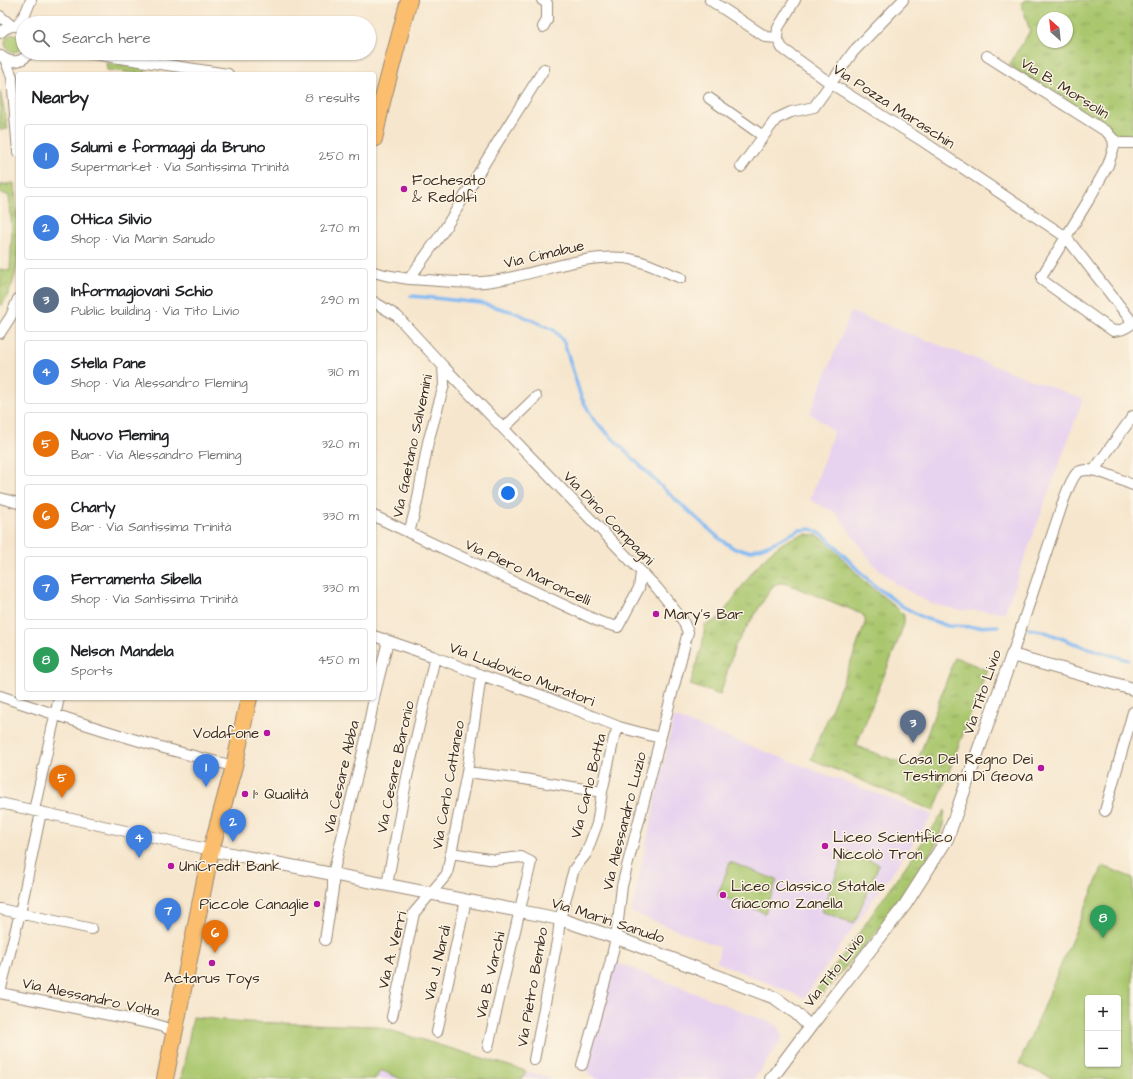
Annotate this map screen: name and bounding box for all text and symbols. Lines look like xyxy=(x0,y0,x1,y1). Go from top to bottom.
north arrow xyxy=(1037,12,1073,48)
search box xyxy=(16,16,376,60)
icon: search xyxy=(30,27,52,49)
text: Search here xyxy=(62,28,151,49)
street label: Via B. Morsolin xyxy=(1016,53,1114,124)
street label: Via Pozza Maraschin xyxy=(828,59,959,154)
text: Nearby xyxy=(32,86,89,110)
text: 8 results xyxy=(305,89,360,107)
text: Salumi e formaggi da Bruno xyxy=(71,137,265,158)
text: 1 xyxy=(45,147,47,165)
text: 250 m xyxy=(319,147,359,165)
text: Supermarket · Via Santissima Trinità xyxy=(71,158,289,176)
place label: Fochesato & Redolfi xyxy=(412,170,486,208)
marker: Fochesato & Redolfi xyxy=(399,184,409,194)
text: Ottica Silvio xyxy=(71,209,151,230)
text: 2 xyxy=(42,219,50,237)
text: 270 m xyxy=(320,219,359,237)
text: Shop · Via Marin Sanudo xyxy=(71,230,215,248)
street label: Via Cimabue xyxy=(502,235,586,274)
text: Informagiovani Schio xyxy=(71,281,213,302)
text: 3 xyxy=(43,291,49,309)
text: 290 m xyxy=(321,291,359,309)
text: Public building · Via Tito Livio xyxy=(71,302,239,320)
text: Stella Pane xyxy=(71,353,146,374)
text: 4 xyxy=(42,363,50,381)
text: 310 m xyxy=(327,363,359,381)
street label: Via Gaetano Salvemini xyxy=(387,372,438,520)
text: Shop · Via Alessandro Fleming xyxy=(71,374,248,392)
text: Nuovo Fleming xyxy=(71,425,169,446)
text: 5 xyxy=(41,435,51,453)
text: 320 m xyxy=(321,435,359,453)
text: Bar · Via Alessandro Fleming xyxy=(71,446,242,464)
street label: Via Dino Compagni xyxy=(557,467,660,571)
your location xyxy=(498,483,518,503)
text: Charly xyxy=(71,497,116,518)
text: 6 xyxy=(42,507,50,525)
text: 330 m xyxy=(322,507,359,525)
text: Bar · Via Santissima Trinità xyxy=(71,518,231,536)
street label: Via Piero Maroncelli xyxy=(461,534,595,611)
text: Ferramenta Sibella xyxy=(71,569,201,590)
text: 7 xyxy=(42,579,50,597)
text: 330 m xyxy=(322,579,359,597)
text: Shop · Via Santissima Trinità xyxy=(71,590,238,608)
place label: Mary's Bar xyxy=(664,604,743,626)
marker: Mary's Bar xyxy=(651,609,661,619)
street label: Via Ludovico Muratori xyxy=(446,637,598,712)
text: Nelson Mandela xyxy=(71,641,174,662)
street label: Via Tito Livio xyxy=(958,646,1007,737)
text: 8 xyxy=(42,651,50,669)
text: 450 m xyxy=(317,651,359,669)
text: Sports xyxy=(71,662,113,680)
street label: Via Cesare Baronio xyxy=(371,698,420,835)
pin: 3 xyxy=(900,710,926,743)
street label: Via Cesare Abba xyxy=(318,718,365,836)
street label: Via Carlo Cattaneo xyxy=(427,718,470,851)
place label: Vodafone xyxy=(193,723,259,744)
marker: Vodafone xyxy=(262,728,272,738)
street label: Via Carlo Botta xyxy=(565,731,612,841)
street label: Via Alessandro Luzio xyxy=(597,749,652,893)
place label: Casa Del Regno Dei Testimoni Di Geova xyxy=(899,749,1034,787)
pin: 1 xyxy=(193,754,219,787)
marker: Casa Del Regno Dei Testimoni Di Geova xyxy=(1036,763,1046,773)
pin: 5 xyxy=(49,765,75,798)
place label: 1° Qualità xyxy=(253,784,309,805)
marker: 1° Qualità xyxy=(240,789,250,799)
pin: 2 xyxy=(220,809,246,842)
pin: 4 xyxy=(126,825,152,858)
place label: Liceo Scientifico Niccolò Tron xyxy=(833,827,953,865)
marker: Liceo Scientifico Niccolò Tron xyxy=(820,841,830,851)
place label: UniCredit Bank xyxy=(179,856,281,877)
marker: UniCredit Bank xyxy=(166,861,176,871)
place label: Liceo Classico Statale Giacomo Zanella xyxy=(731,876,885,914)
marker: Liceo Classico Statale Giacomo Zanella xyxy=(718,890,728,900)
street label: Via Marin Sanudo xyxy=(549,892,668,949)
place label: Piccole Canaglie xyxy=(199,894,309,916)
pin: 7 xyxy=(155,898,181,931)
marker: Piccole Canaglie xyxy=(312,899,322,909)
pin: 8 xyxy=(1090,905,1116,938)
street label: Via A. Verri xyxy=(373,908,412,991)
pin: 6 xyxy=(202,920,228,953)
street label: Via J. Nardi xyxy=(419,923,457,1003)
street label: Via Pietro Bembo xyxy=(512,925,553,1049)
street label: Via B. Varchi xyxy=(470,929,511,1021)
street label: Via Tito Livio xyxy=(799,929,870,1012)
marker: Actarus Toys xyxy=(207,958,217,968)
place label: Actarus Toys xyxy=(164,968,260,990)
street label: Via Alessandro Volta xyxy=(20,973,162,1022)
map controls xyxy=(1085,995,1121,1067)
button: + xyxy=(1085,995,1121,1031)
button: − xyxy=(1085,1031,1121,1067)

